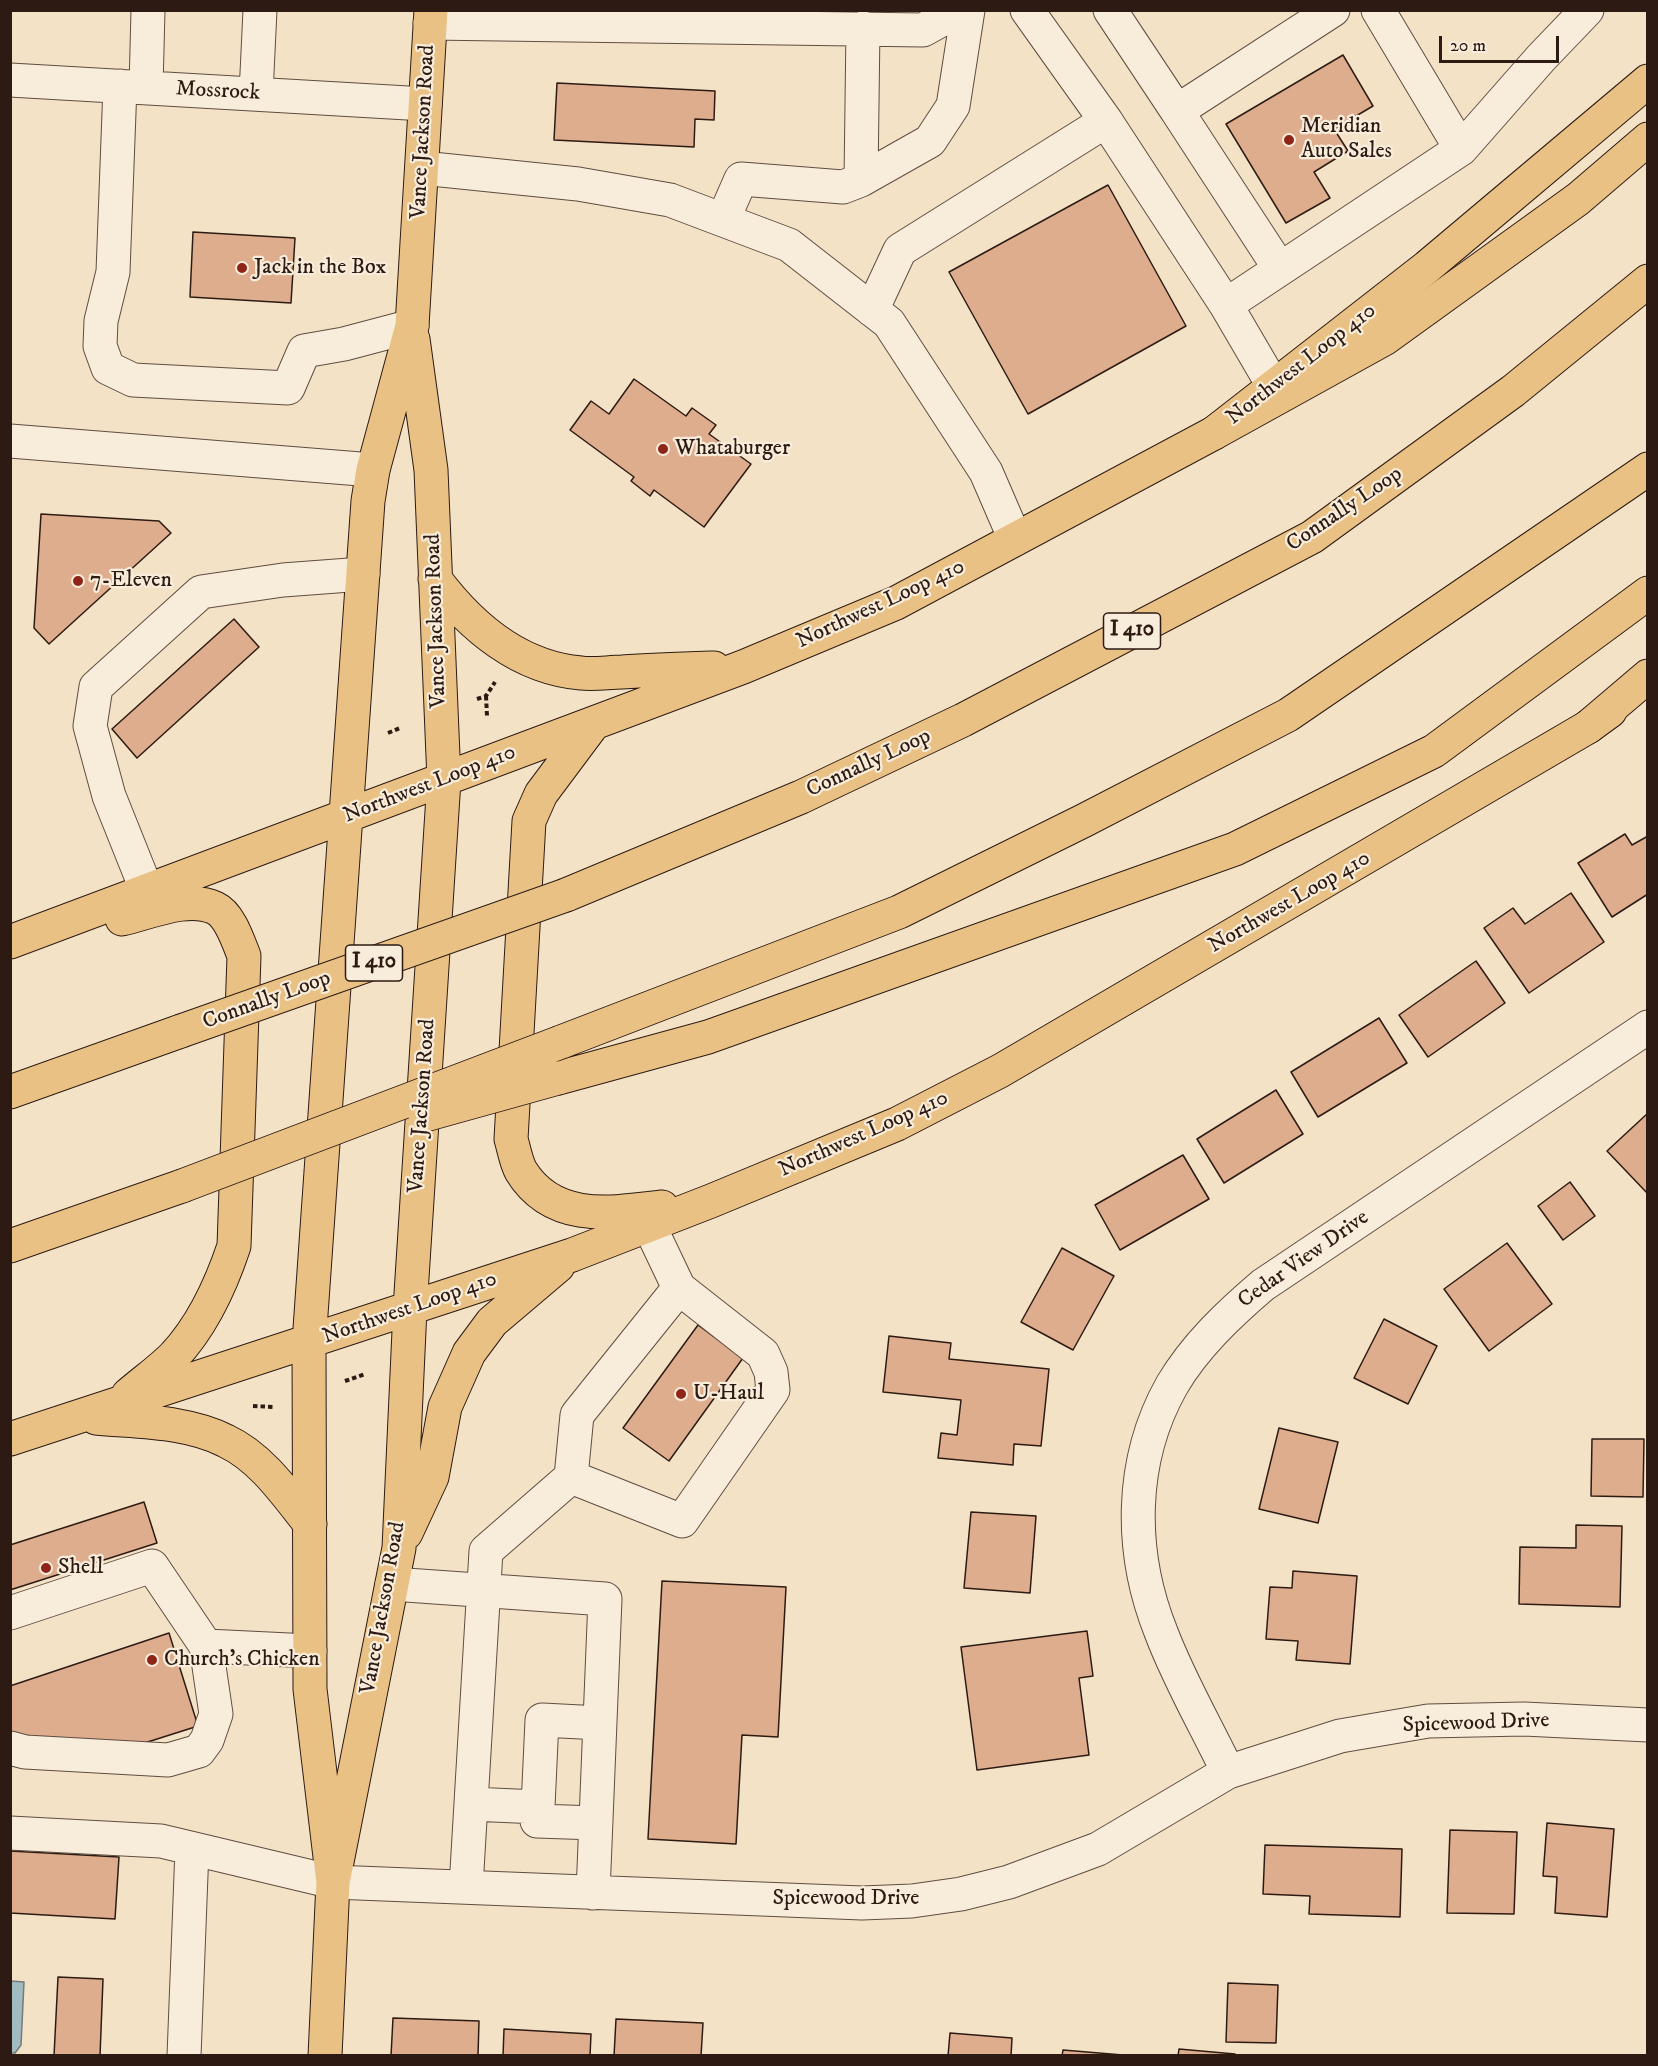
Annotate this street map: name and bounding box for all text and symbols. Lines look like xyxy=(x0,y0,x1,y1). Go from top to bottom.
scale bar xyxy=(1442,24,1562,62)
text: 20 m xyxy=(1450,35,1486,57)
street label: Vance Jackson Road xyxy=(406,44,442,220)
street label: Mossrock xyxy=(175,77,261,107)
place label: Meridian Auto Sales xyxy=(1301,114,1392,166)
marker: Meridian Auto Sales xyxy=(1282,133,1296,147)
place label: Jack in the Box xyxy=(254,255,386,281)
marker: Jack in the Box xyxy=(235,261,249,275)
street label: Northwest Loop 410 xyxy=(1222,298,1382,432)
place label: Whataburger xyxy=(675,436,790,462)
marker: Whataburger xyxy=(656,442,670,456)
street label: Connally Loop xyxy=(1282,462,1408,558)
street label: Vance Jackson Road xyxy=(421,533,453,709)
street label: Northwest Loop 410 xyxy=(793,554,969,656)
place label: 7-Eleven xyxy=(90,568,172,594)
marker: 7-Eleven xyxy=(71,574,85,588)
road number: I 410 xyxy=(1104,613,1160,649)
street label: Connally Loop xyxy=(803,724,935,804)
street label: Northwest Loop 410 xyxy=(340,740,520,830)
street label: Northwest Loop 410 xyxy=(1204,846,1376,960)
road number: I 410 xyxy=(346,945,403,981)
street label: Connally Loop xyxy=(199,966,335,1036)
street label: Vance Jackson Road xyxy=(404,1018,442,1194)
street label: Northwest Loop 410 xyxy=(775,1086,953,1184)
street label: Cedar View Drive xyxy=(1234,1205,1374,1315)
street label: Northwest Loop 410 xyxy=(319,1267,501,1351)
place label: U-Haul xyxy=(693,1381,764,1407)
marker: U-Haul xyxy=(674,1387,688,1401)
street label: Vance Jackson Road xyxy=(356,1520,412,1696)
place label: Shell xyxy=(58,1555,103,1581)
marker: Shell xyxy=(39,1561,53,1575)
place label: Church's Chicken xyxy=(164,1647,320,1673)
marker: Church's Chicken xyxy=(145,1653,159,1667)
street label: Spicewood Drive xyxy=(1402,1708,1550,1740)
street label: Spicewood Drive xyxy=(773,1886,919,1912)

